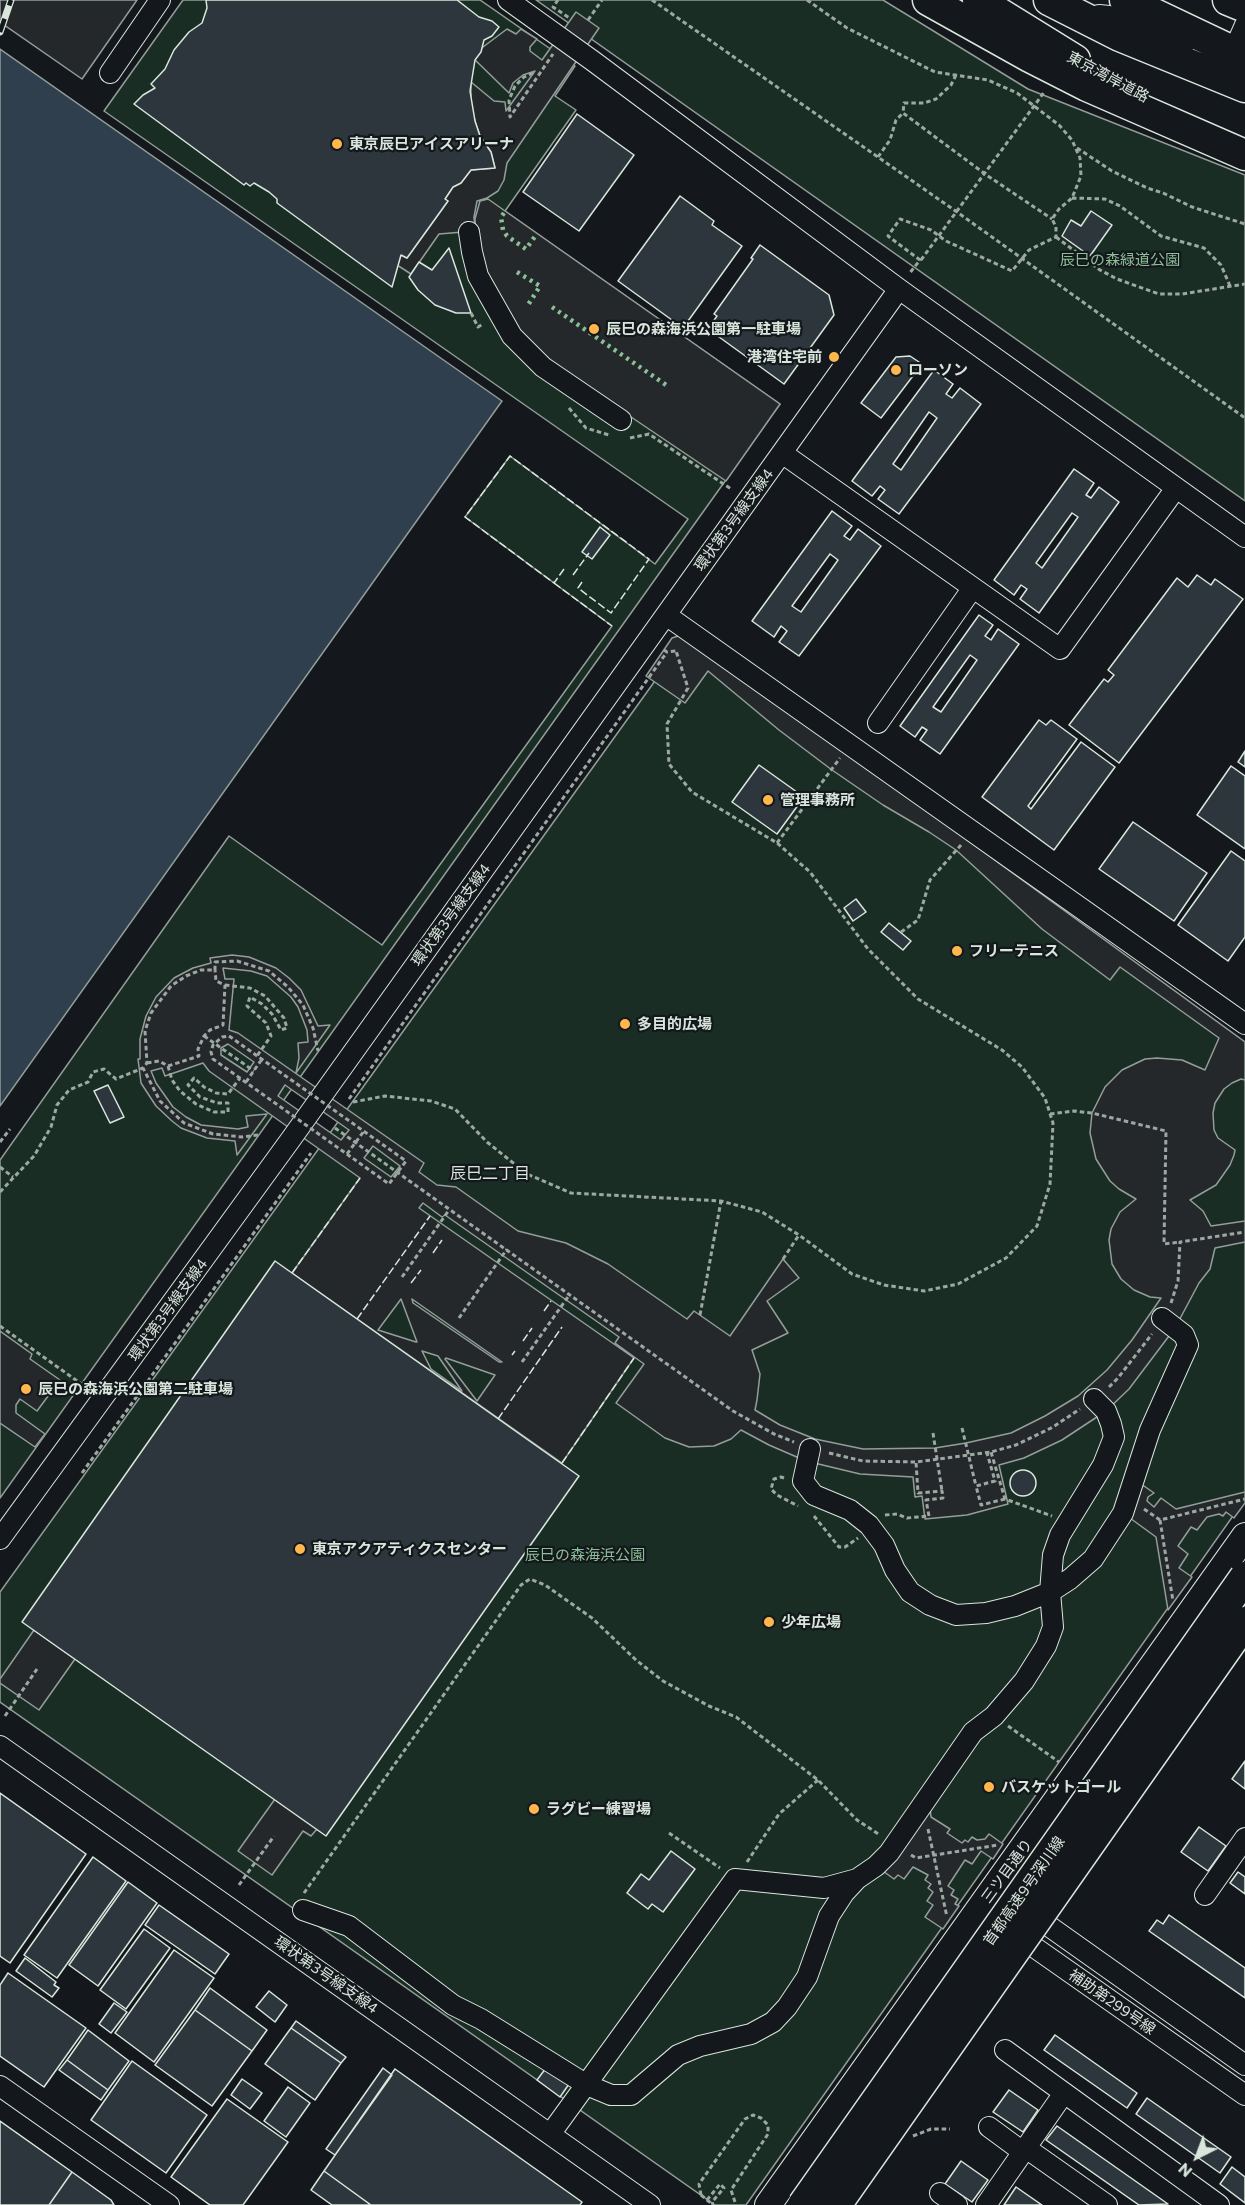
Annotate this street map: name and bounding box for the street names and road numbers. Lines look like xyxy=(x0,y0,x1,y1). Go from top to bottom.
street label: 東京湾岸道路 xyxy=(1064,48,1152,106)
street label: 環状第3号線支線4 xyxy=(691,465,777,575)
street label: 環状第3号線支線4 xyxy=(408,860,494,970)
street label: 環状第3号線支線4 xyxy=(125,1255,211,1365)
street label: 首都高速9号深川線 xyxy=(980,1833,1068,1949)
street label: 三ツ目通り xyxy=(978,1835,1036,1907)
street label: 環状第3号線支線4 xyxy=(271,1932,381,2018)
street label: 補助第299号線 xyxy=(1065,1966,1159,2038)

